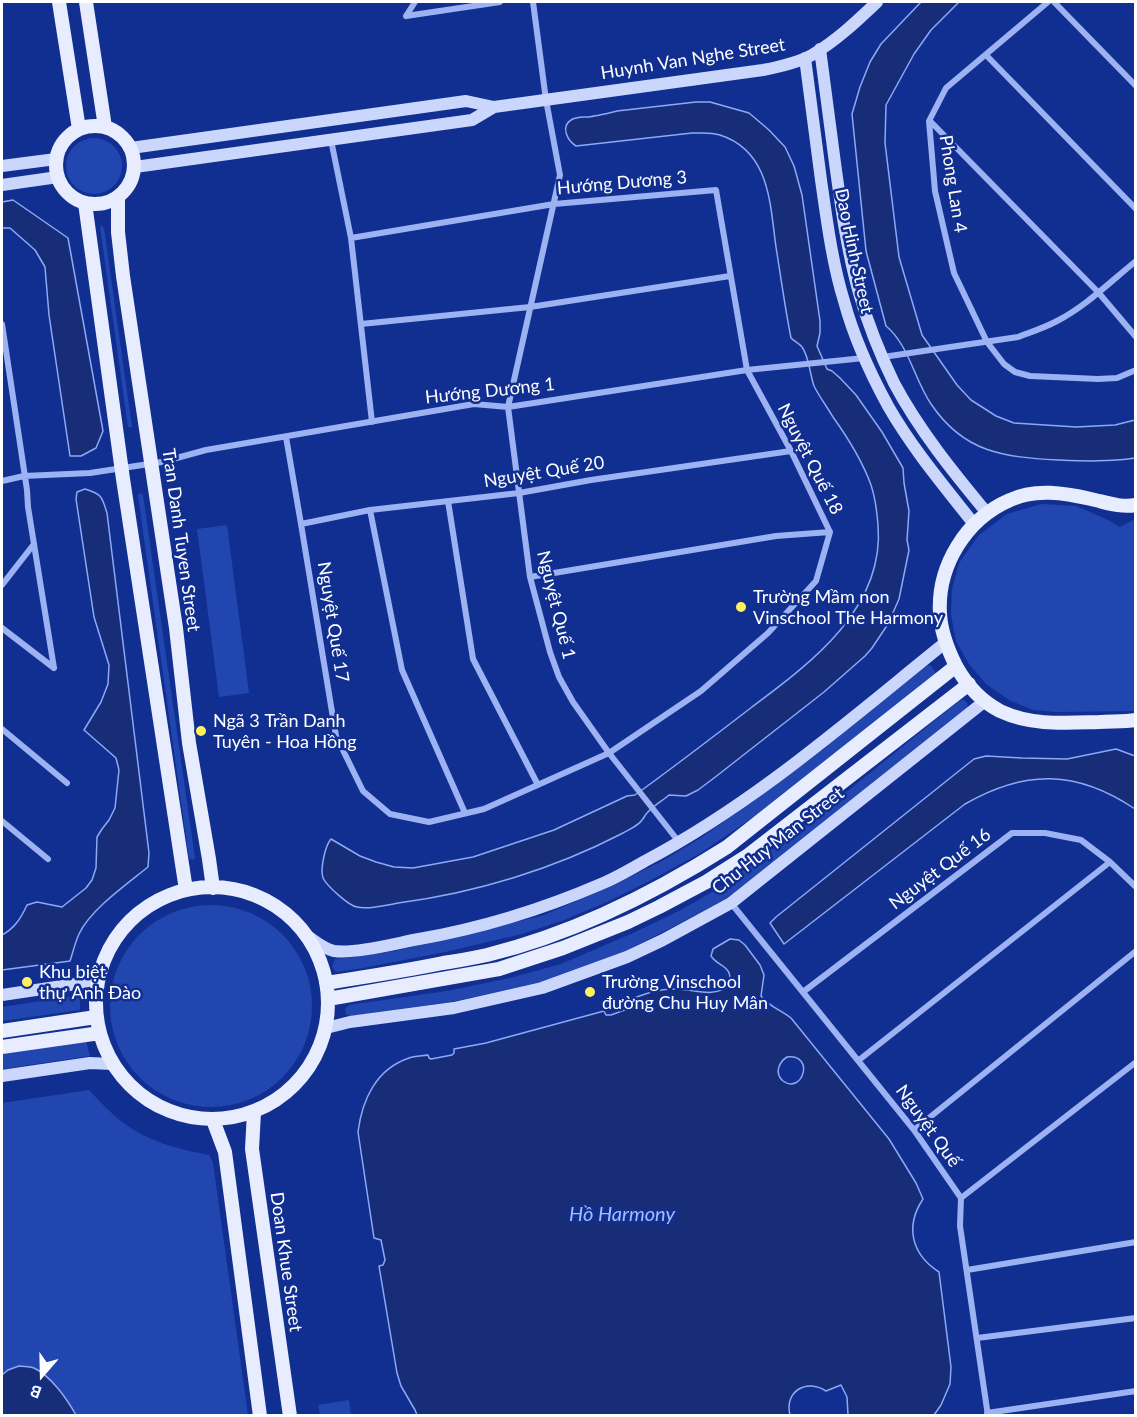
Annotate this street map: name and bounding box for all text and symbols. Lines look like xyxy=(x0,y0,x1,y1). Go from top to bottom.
street label: Huynh Van Nghe Street xyxy=(599,34,787,84)
street label: Phong Lan 4 xyxy=(935,134,971,234)
street label: Hướng Dương 3 xyxy=(556,167,688,199)
street label: Dao Hinh Street xyxy=(830,187,878,315)
street label: Hướng Dương 1 xyxy=(424,373,556,409)
street label: Nguyệt Quế 18 xyxy=(773,400,847,518)
street label: Tran Danh Tuyen Street xyxy=(157,447,205,633)
street label: Nguyệt Quế 20 xyxy=(482,452,606,492)
street label: Nguyệt Quế 1 xyxy=(532,548,580,662)
street label: Nguyệt Quế 17 xyxy=(313,560,353,684)
place label: Trường Mầm non Vinschool The Harmony xyxy=(753,586,943,628)
marker: Trường Mầm non Vinschool The Harmony xyxy=(734,600,748,614)
place label: Ngã 3 Trần Danh Tuyên - Hoa Hồng xyxy=(213,710,357,752)
marker: Ngã 3 Trần Danh Tuyên - Hoa Hồng xyxy=(194,724,208,738)
street label: Chu Huy Man Street xyxy=(708,783,848,899)
street label: Nguyệt Quế 16 xyxy=(885,824,995,914)
place label: Khu biệt thự Anh Đào xyxy=(39,961,141,1004)
place label: Trường Vinschool đường Chu Huy Mân xyxy=(602,971,768,1014)
marker: Khu biệt thự Anh Đào xyxy=(20,975,34,989)
marker: Trường Vinschool đường Chu Huy Mân xyxy=(583,985,597,999)
street label: Nguyệt Quế xyxy=(891,1081,965,1171)
street label: Doan Khue Street xyxy=(266,1191,306,1333)
water label: Hồ Harmony xyxy=(569,1203,675,1227)
north arrow xyxy=(12,1345,72,1405)
text: B xyxy=(27,1382,44,1403)

